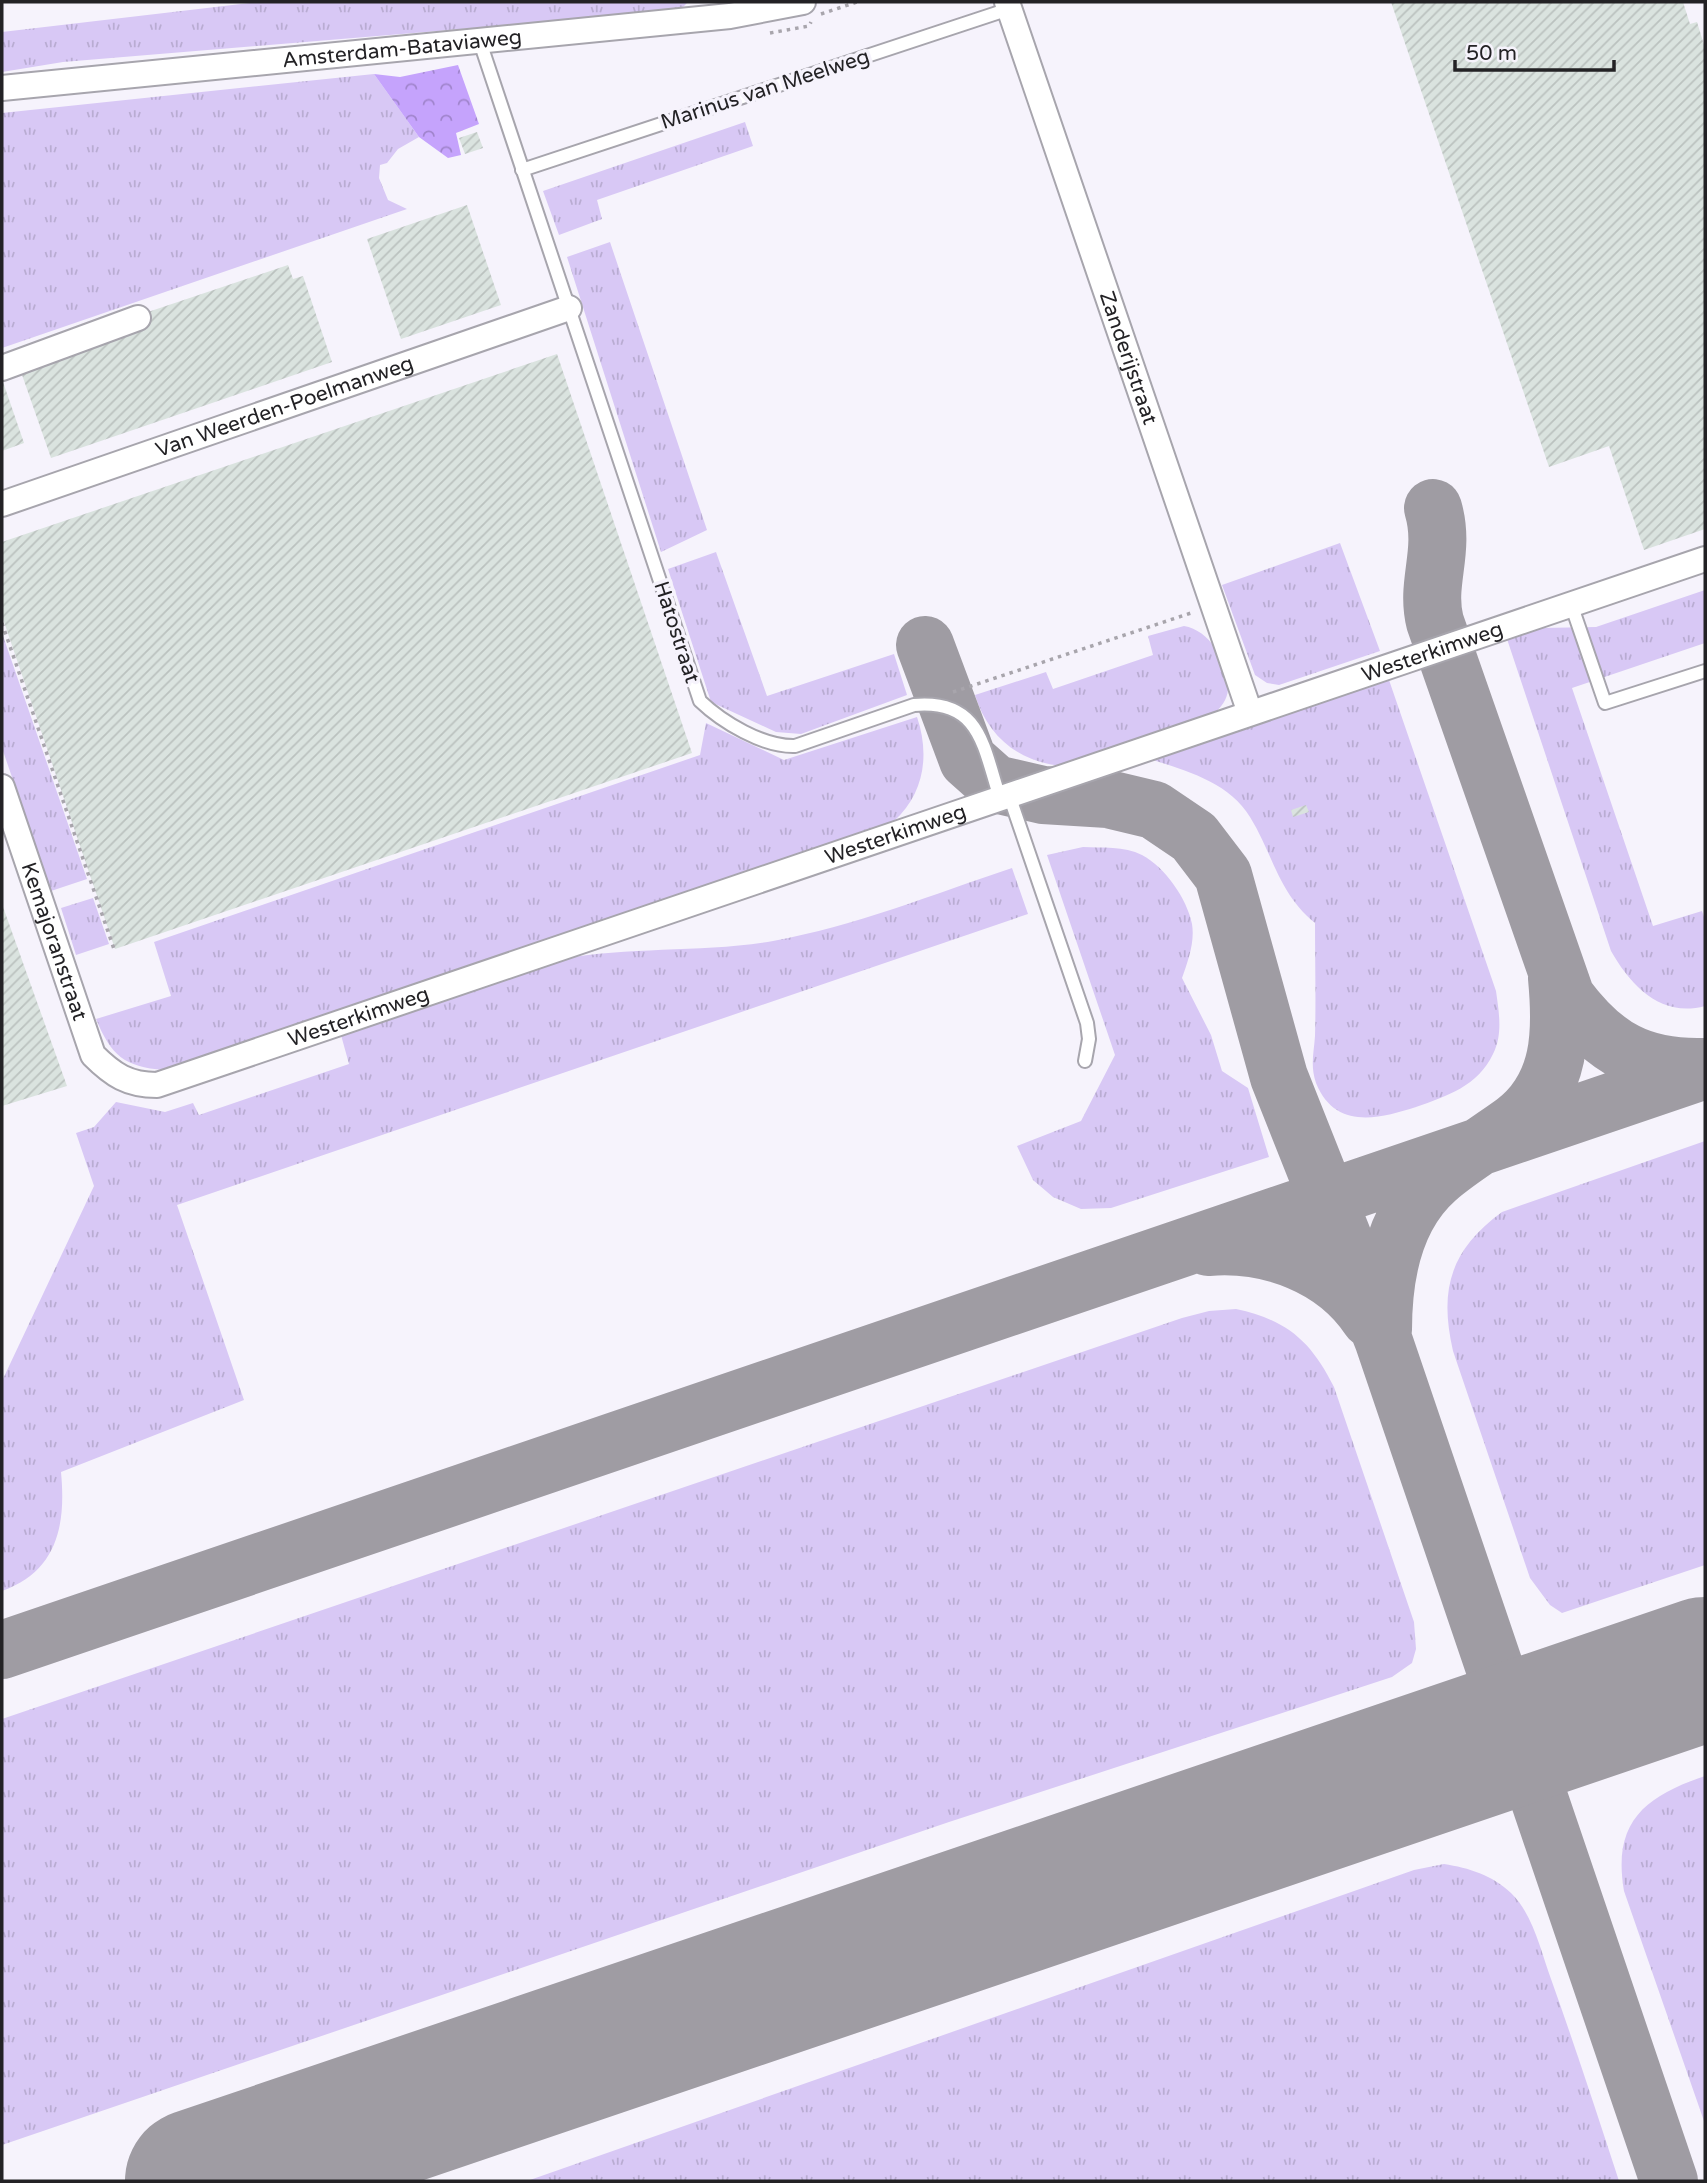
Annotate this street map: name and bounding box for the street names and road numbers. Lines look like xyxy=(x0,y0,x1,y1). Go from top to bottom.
street label: Amsterdam-Bataviaweg xyxy=(281,25,523,73)
street label: Marinus van Meelweg xyxy=(658,44,873,135)
street label: Zanderijstraat xyxy=(1094,288,1162,428)
street label: Van Weerden-Poelmanweg xyxy=(153,351,417,463)
street label: Hatostraat xyxy=(648,578,705,686)
street label: Westerkimweg xyxy=(1359,617,1506,688)
street label: Westerkimweg xyxy=(822,799,969,870)
street label: Kemajoranstraat xyxy=(16,859,92,1024)
street label: Westerkimweg xyxy=(285,981,433,1053)

